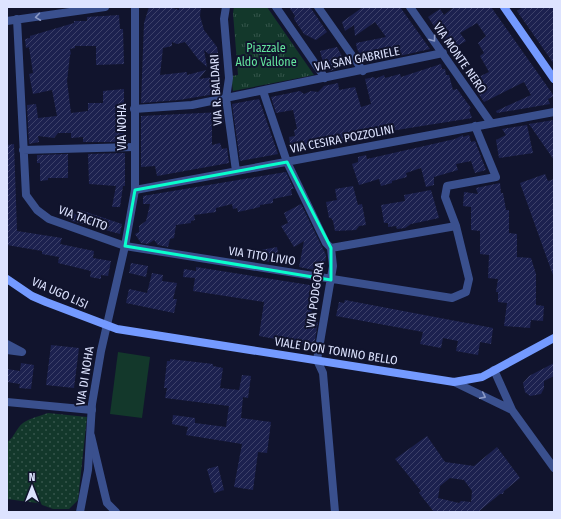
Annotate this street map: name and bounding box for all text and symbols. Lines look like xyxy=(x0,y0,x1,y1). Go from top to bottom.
one-way arrow xyxy=(35,12,41,21)
street label: VIA MONTE NERO xyxy=(431,20,489,96)
one-way arrow xyxy=(428,34,435,41)
park label: Piazzale Aldo Vallone xyxy=(235,41,297,69)
street label: VIA SAN GABRIELE xyxy=(313,44,401,74)
street label: VIA R. BALDARI xyxy=(207,54,225,126)
street label: VIA NOHA xyxy=(115,103,129,150)
street label: VIA CESIRA POZZOLINI xyxy=(289,122,395,156)
street label: VIA TACITO xyxy=(56,203,110,233)
street label: VIA TITO LIVIO xyxy=(227,244,297,268)
street label: VIA PODGORA xyxy=(303,260,327,329)
street label: VIA UGO LISI xyxy=(30,274,90,312)
street label: VIALE DON TONINO BELLO xyxy=(273,334,399,368)
street label: VIA DI NOHA xyxy=(73,345,97,407)
one-way arrow xyxy=(479,391,487,399)
north arrow xyxy=(12,467,52,507)
text: N xyxy=(29,471,35,484)

